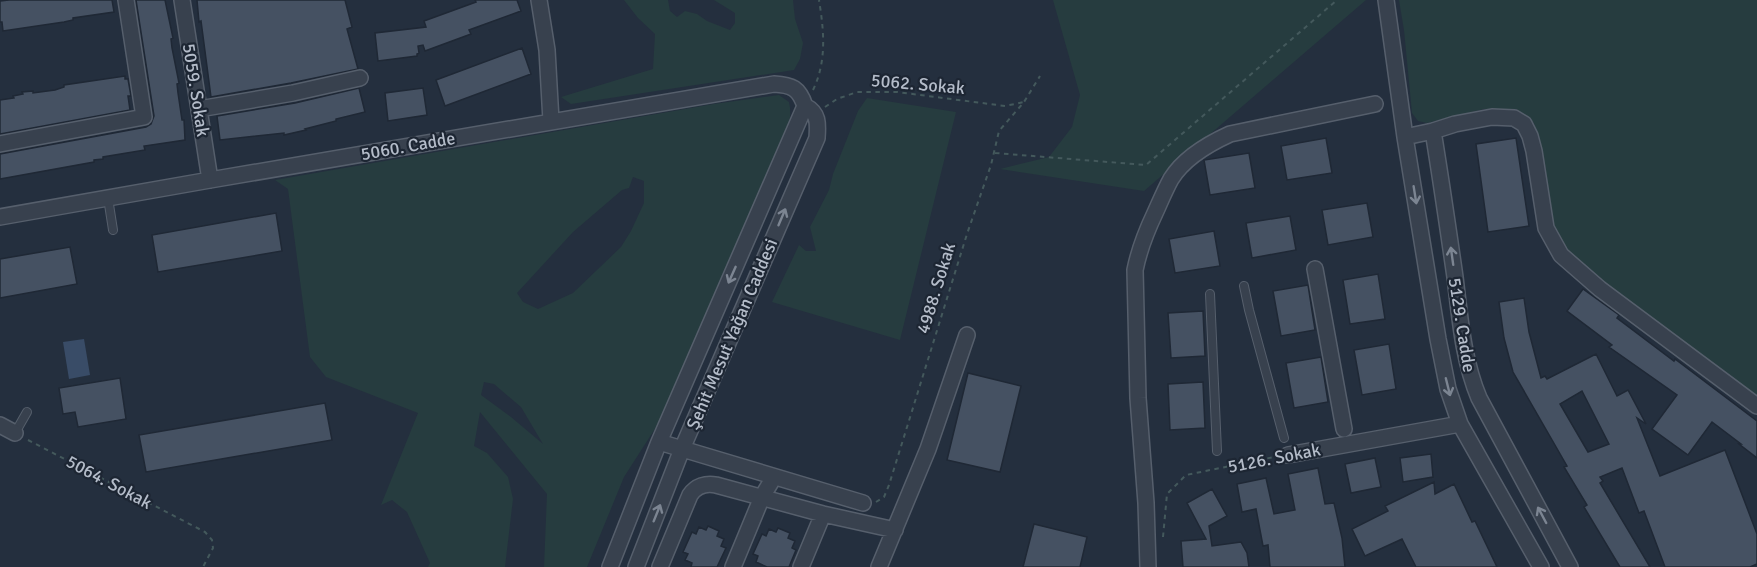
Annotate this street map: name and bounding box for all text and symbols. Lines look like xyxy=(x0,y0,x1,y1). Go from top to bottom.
street label: 5059. Sokak xyxy=(178,42,214,138)
street label: 5062. Sokak xyxy=(870,69,966,99)
street label: 5060. Cadde xyxy=(359,127,457,165)
one-way arrow xyxy=(1409,185,1420,204)
one-way arrow xyxy=(778,208,789,226)
street label: Şehit Mesut Yağan Caddesi xyxy=(682,235,782,433)
street label: 4988. Sokak xyxy=(912,240,960,336)
one-way arrow xyxy=(1446,246,1457,266)
one-way arrow xyxy=(725,266,736,284)
street label: 5129. Cadde xyxy=(1444,276,1480,374)
one-way arrow xyxy=(1443,377,1455,396)
street label: 5126. Sokak xyxy=(1226,438,1322,478)
street label: 5064. Sokak xyxy=(62,450,156,514)
one-way arrow xyxy=(652,504,663,522)
one-way arrow xyxy=(1536,507,1547,525)

